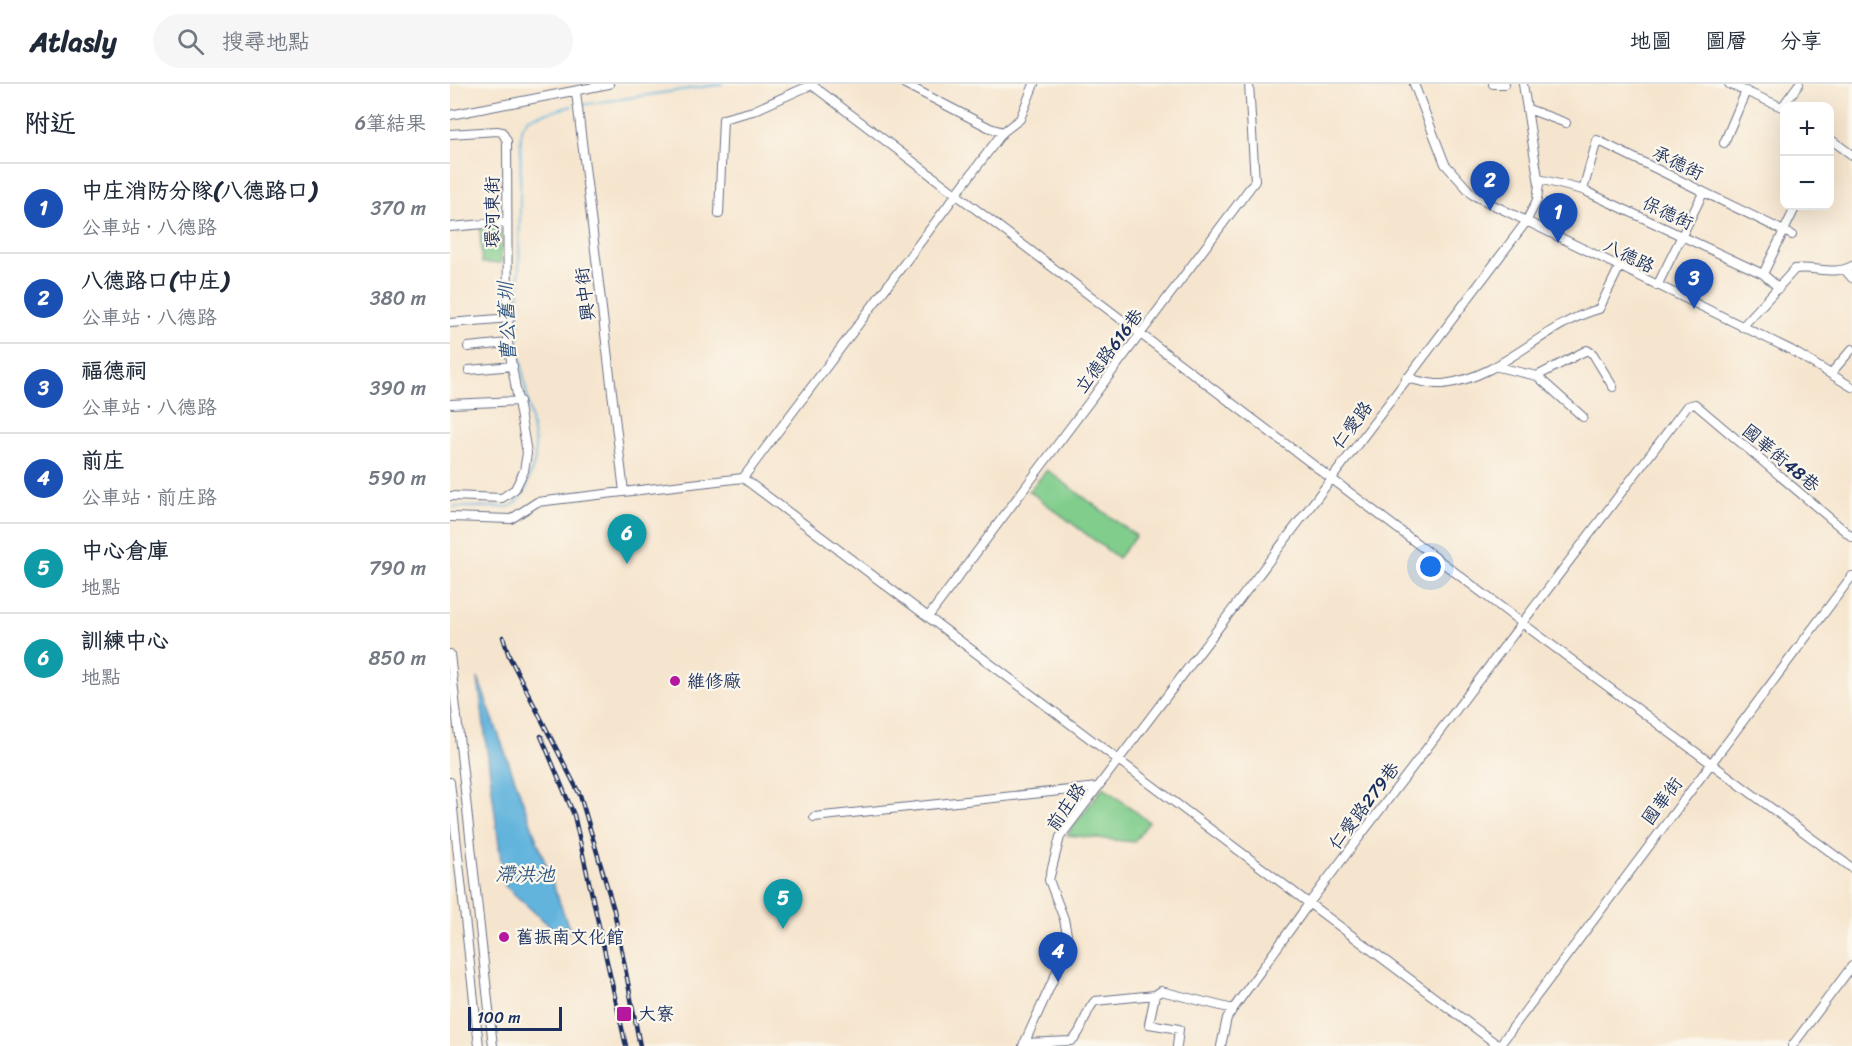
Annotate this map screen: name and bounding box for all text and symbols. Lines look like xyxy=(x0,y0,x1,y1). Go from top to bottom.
search box xyxy=(153,14,573,68)
text: Atlasly xyxy=(30,17,117,66)
text: 搜尋地點 xyxy=(222,22,310,61)
text: 地圖 xyxy=(1630,22,1672,60)
text: 圖層 xyxy=(1705,22,1747,60)
text: 分享 xyxy=(1780,22,1822,60)
icon: search xyxy=(174,25,207,58)
text: 附近 xyxy=(24,100,76,146)
map controls xyxy=(1780,102,1834,210)
button: + xyxy=(1780,102,1834,156)
text: 6筆結果 xyxy=(355,106,426,141)
street label: 承德街 xyxy=(1647,137,1709,189)
button: − xyxy=(1780,156,1834,210)
pin: 2 xyxy=(1470,162,1510,211)
text: 中庄消防分隊(八德路口) xyxy=(81,171,317,210)
street label: 環河東街 xyxy=(476,176,508,248)
street label: 保德街 xyxy=(1637,187,1699,239)
text: 1 xyxy=(39,191,48,226)
text: 370 m xyxy=(370,191,426,226)
pin: 1 xyxy=(1538,194,1578,243)
text: 公車站 · 八德路 xyxy=(81,210,217,245)
street label: 八德路 xyxy=(1598,230,1660,282)
pin: 3 xyxy=(1674,260,1714,309)
text: 八德路口(中庄) xyxy=(81,261,229,300)
street label: 興中街 xyxy=(566,265,604,323)
water label: 曹公舊圳 xyxy=(488,279,526,363)
text: 2 xyxy=(38,281,49,316)
text: 380 m xyxy=(370,281,426,316)
text: 公車站 · 八德路 xyxy=(81,300,217,335)
street label: 立德路616巷 xyxy=(1066,301,1152,401)
text: 福德祠 xyxy=(81,351,147,390)
text: 3 xyxy=(38,371,49,406)
text: 390 m xyxy=(370,371,426,406)
text: 公車站 · 八德路 xyxy=(81,390,217,425)
street label: 仁愛路 xyxy=(1323,394,1381,456)
street label: 國華街48巷 xyxy=(1735,415,1827,501)
text: 前庄 xyxy=(81,441,125,480)
text: 4 xyxy=(37,461,50,496)
text: 590 m xyxy=(368,461,426,496)
text: 公車站 · 前庄路 xyxy=(81,480,217,515)
pin: 6 xyxy=(608,514,646,564)
text: 中心倉庫 xyxy=(81,531,169,570)
text: 5 xyxy=(37,551,50,586)
text: 790 m xyxy=(369,551,426,586)
your location xyxy=(1416,552,1445,581)
text: 地點 xyxy=(81,570,121,605)
text: 訓練中心 xyxy=(81,621,169,660)
text: 6 xyxy=(38,641,49,676)
text: 850 m xyxy=(369,641,426,676)
text: 地點 xyxy=(81,660,121,695)
place label: 維修廠 xyxy=(687,665,741,697)
marker: 維修廠 xyxy=(668,674,682,688)
street label: 仁愛路279巷 xyxy=(1320,755,1408,857)
street label: 國華街 xyxy=(1633,770,1691,832)
street label: 前庄路 xyxy=(1037,776,1095,838)
water label: 滯洪池 xyxy=(495,857,556,892)
pin: 5 xyxy=(764,880,802,929)
place label: 舊振南文化館 xyxy=(516,921,624,953)
marker: 舊振南文化館 xyxy=(497,930,511,944)
pin: 4 xyxy=(1038,932,1078,982)
place label: 大寮 xyxy=(638,998,674,1030)
text: 100 m xyxy=(477,1003,521,1032)
scale bar xyxy=(468,1004,562,1032)
marker: 大寮 xyxy=(615,1005,633,1023)

